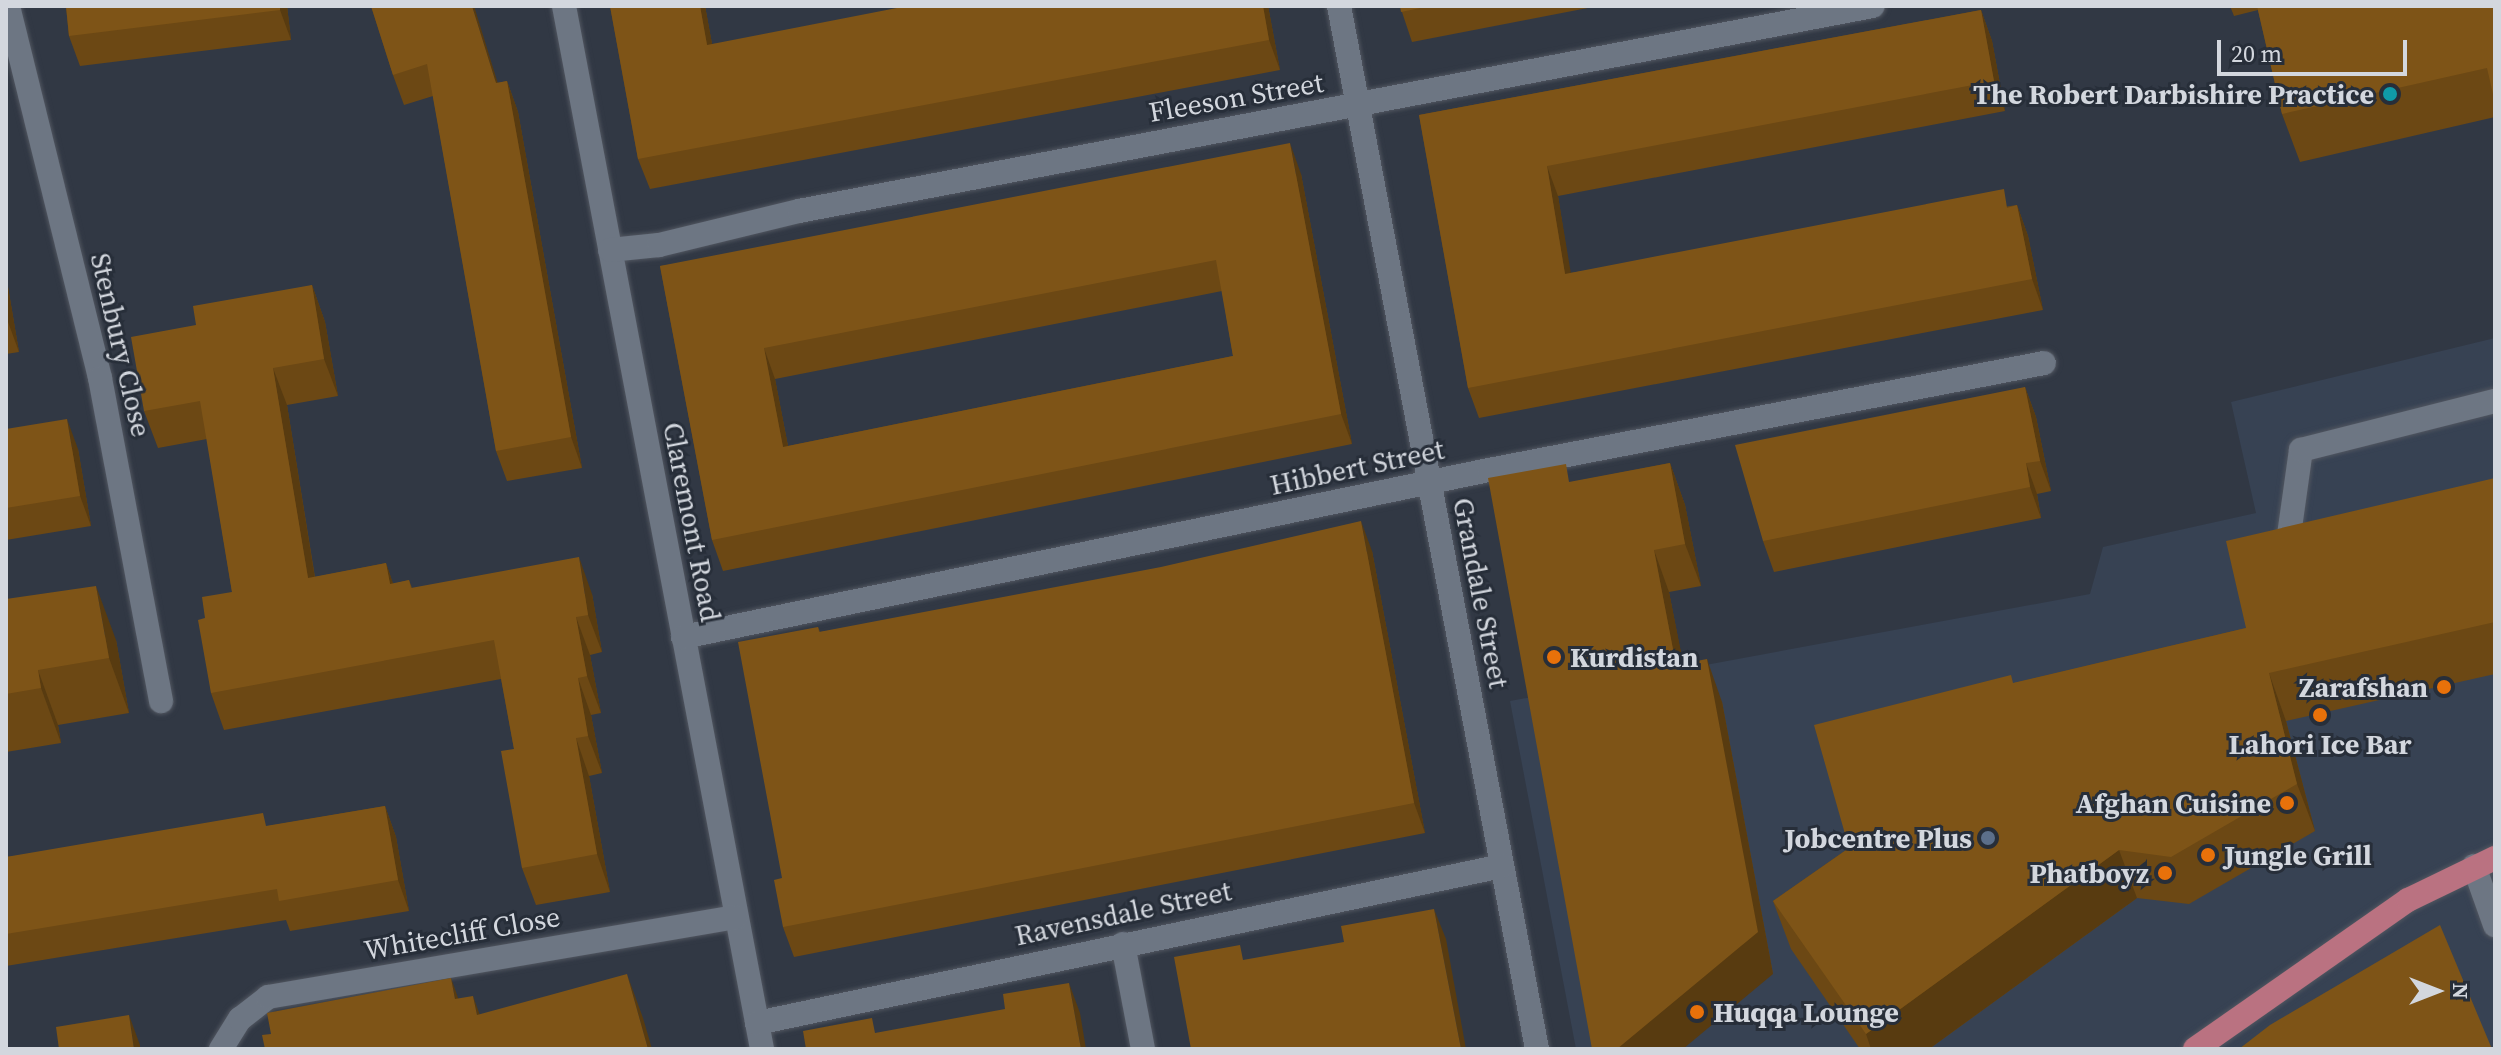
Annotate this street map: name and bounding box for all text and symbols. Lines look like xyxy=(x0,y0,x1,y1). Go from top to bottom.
scale bar xyxy=(2221,24,2411,74)
text: 20 m xyxy=(2231,37,2282,70)
street label: Fleeson Street xyxy=(1146,65,1326,129)
place label: The Robert Darbishire Practice xyxy=(1973,77,2374,111)
marker: The Robert Darbishire Practice xyxy=(2381,85,2399,103)
street label: Stenbury Close xyxy=(84,250,158,440)
street label: Claremont Road xyxy=(656,420,728,624)
street label: Hibbert Street xyxy=(1267,432,1447,502)
street label: Grandale Street xyxy=(1446,495,1516,691)
place label: Kurdistan xyxy=(1570,640,1698,674)
marker: Kurdistan xyxy=(1545,648,1563,666)
place label: Zarafshan xyxy=(2299,670,2428,704)
marker: Zarafshan xyxy=(2435,678,2453,696)
marker: Lahori Ice Bar xyxy=(2311,706,2329,724)
place label: Lahori Ice Bar xyxy=(2229,727,2411,761)
place label: Afghan Cuisine xyxy=(2076,786,2271,820)
marker: Afghan Cuisine xyxy=(2278,794,2296,812)
place label: Jobcentre Plus xyxy=(1784,821,1972,855)
marker: Jobcentre Plus xyxy=(1979,829,1997,847)
place label: Jungle Grill xyxy=(2224,838,2372,872)
marker: Jungle Grill xyxy=(2199,846,2217,864)
place label: Phatboyz xyxy=(2030,856,2149,890)
marker: Phatboyz xyxy=(2156,864,2174,882)
street label: Ravensdale Street xyxy=(1012,874,1234,952)
street label: Whitecliff Close xyxy=(361,899,563,967)
north arrow xyxy=(2397,951,2477,1031)
text: N xyxy=(2446,983,2476,999)
place label: Huqqa Lounge xyxy=(1713,995,1899,1029)
marker: Huqqa Lounge xyxy=(1688,1003,1706,1021)

